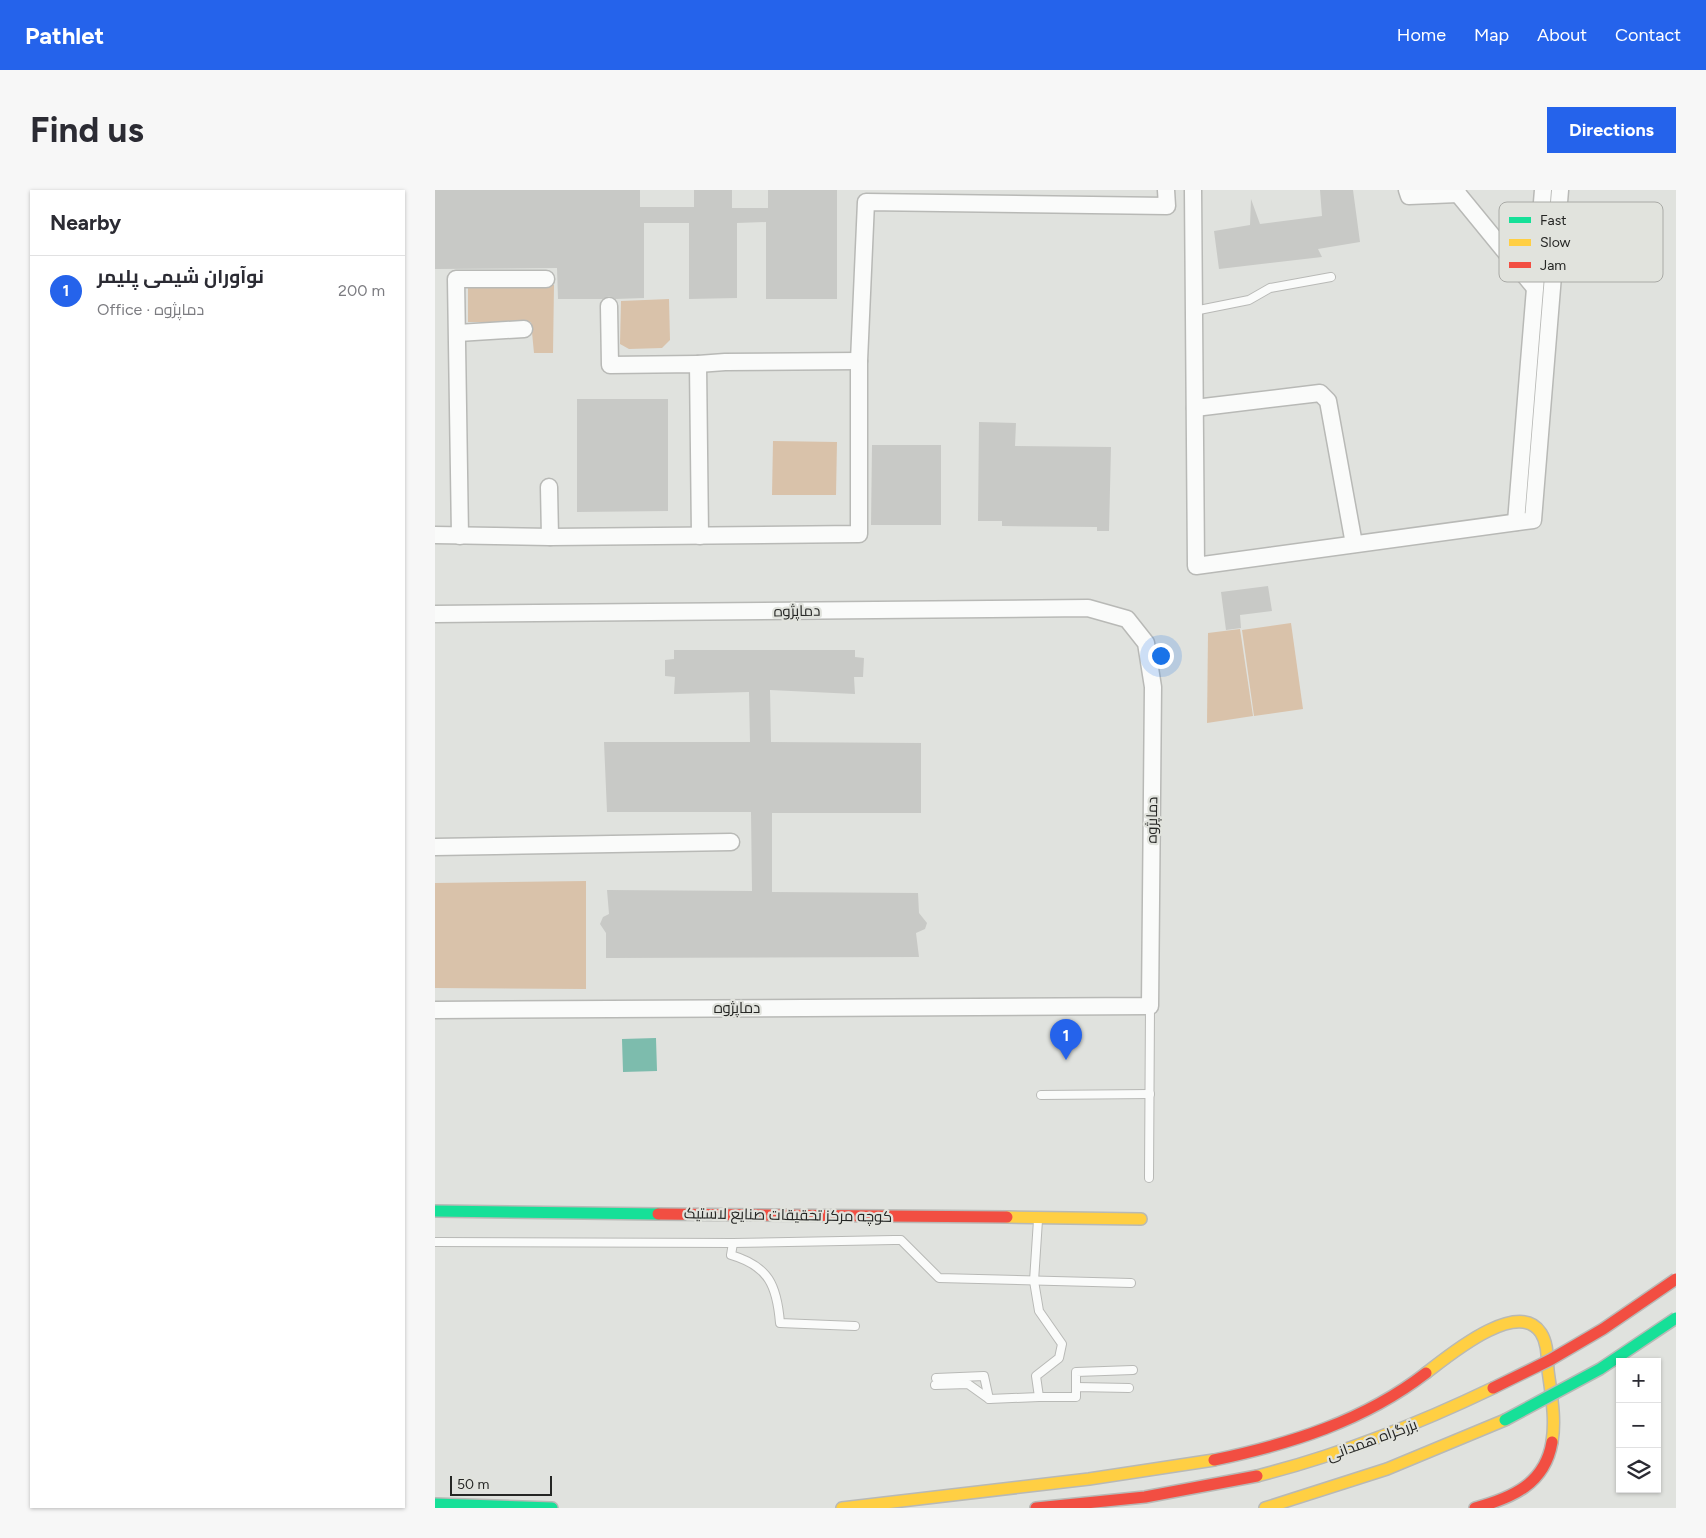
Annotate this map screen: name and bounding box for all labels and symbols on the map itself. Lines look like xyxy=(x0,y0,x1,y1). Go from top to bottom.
legend xyxy=(1499,202,1663,282)
text: Fast xyxy=(1540,212,1566,229)
text: Slow xyxy=(1540,234,1571,251)
text: Jam xyxy=(1540,257,1566,274)
street label: دماپژوه xyxy=(773,602,821,621)
your location xyxy=(1148,643,1174,669)
street label: دماپژوه xyxy=(1143,796,1162,844)
street label: دماپژوه xyxy=(714,999,760,1018)
pin: 1 xyxy=(1050,1019,1082,1060)
street label: کوچه مرکز تحقیقات صنایع لاستیک xyxy=(684,1204,892,1228)
street label: بزرگراه همدانی xyxy=(1324,1415,1420,1466)
scale bar xyxy=(450,1473,553,1496)

